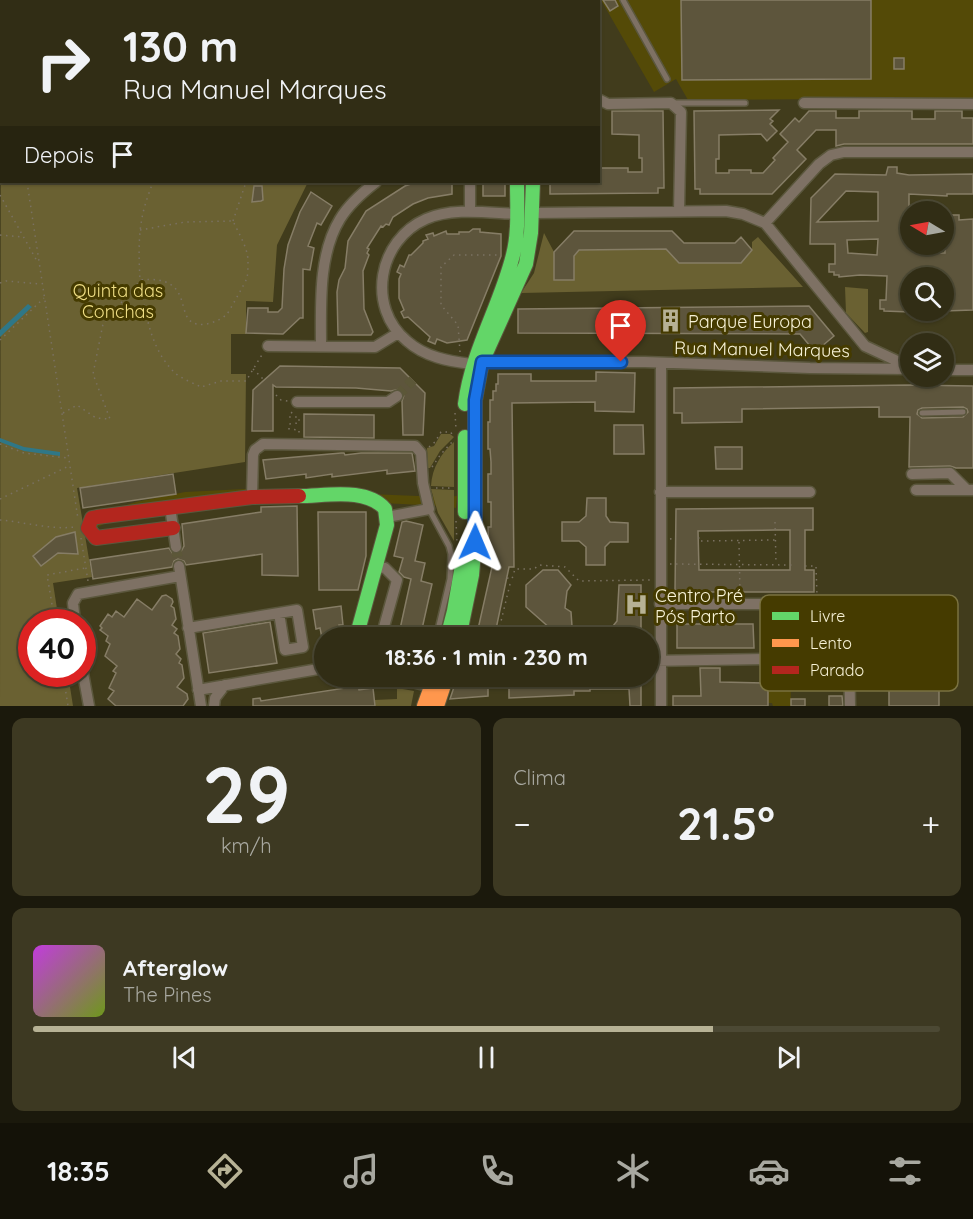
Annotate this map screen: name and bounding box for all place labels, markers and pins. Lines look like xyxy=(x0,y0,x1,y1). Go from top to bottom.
pin xyxy=(595,300,646,362)
building icon: Parque Europa xyxy=(657,308,683,334)
place label: Parque Europa xyxy=(688,310,812,333)
place label: Centro Pré Pós Parto xyxy=(655,584,743,628)
hospital icon: Centro Pré Pós Parto xyxy=(624,592,650,618)

